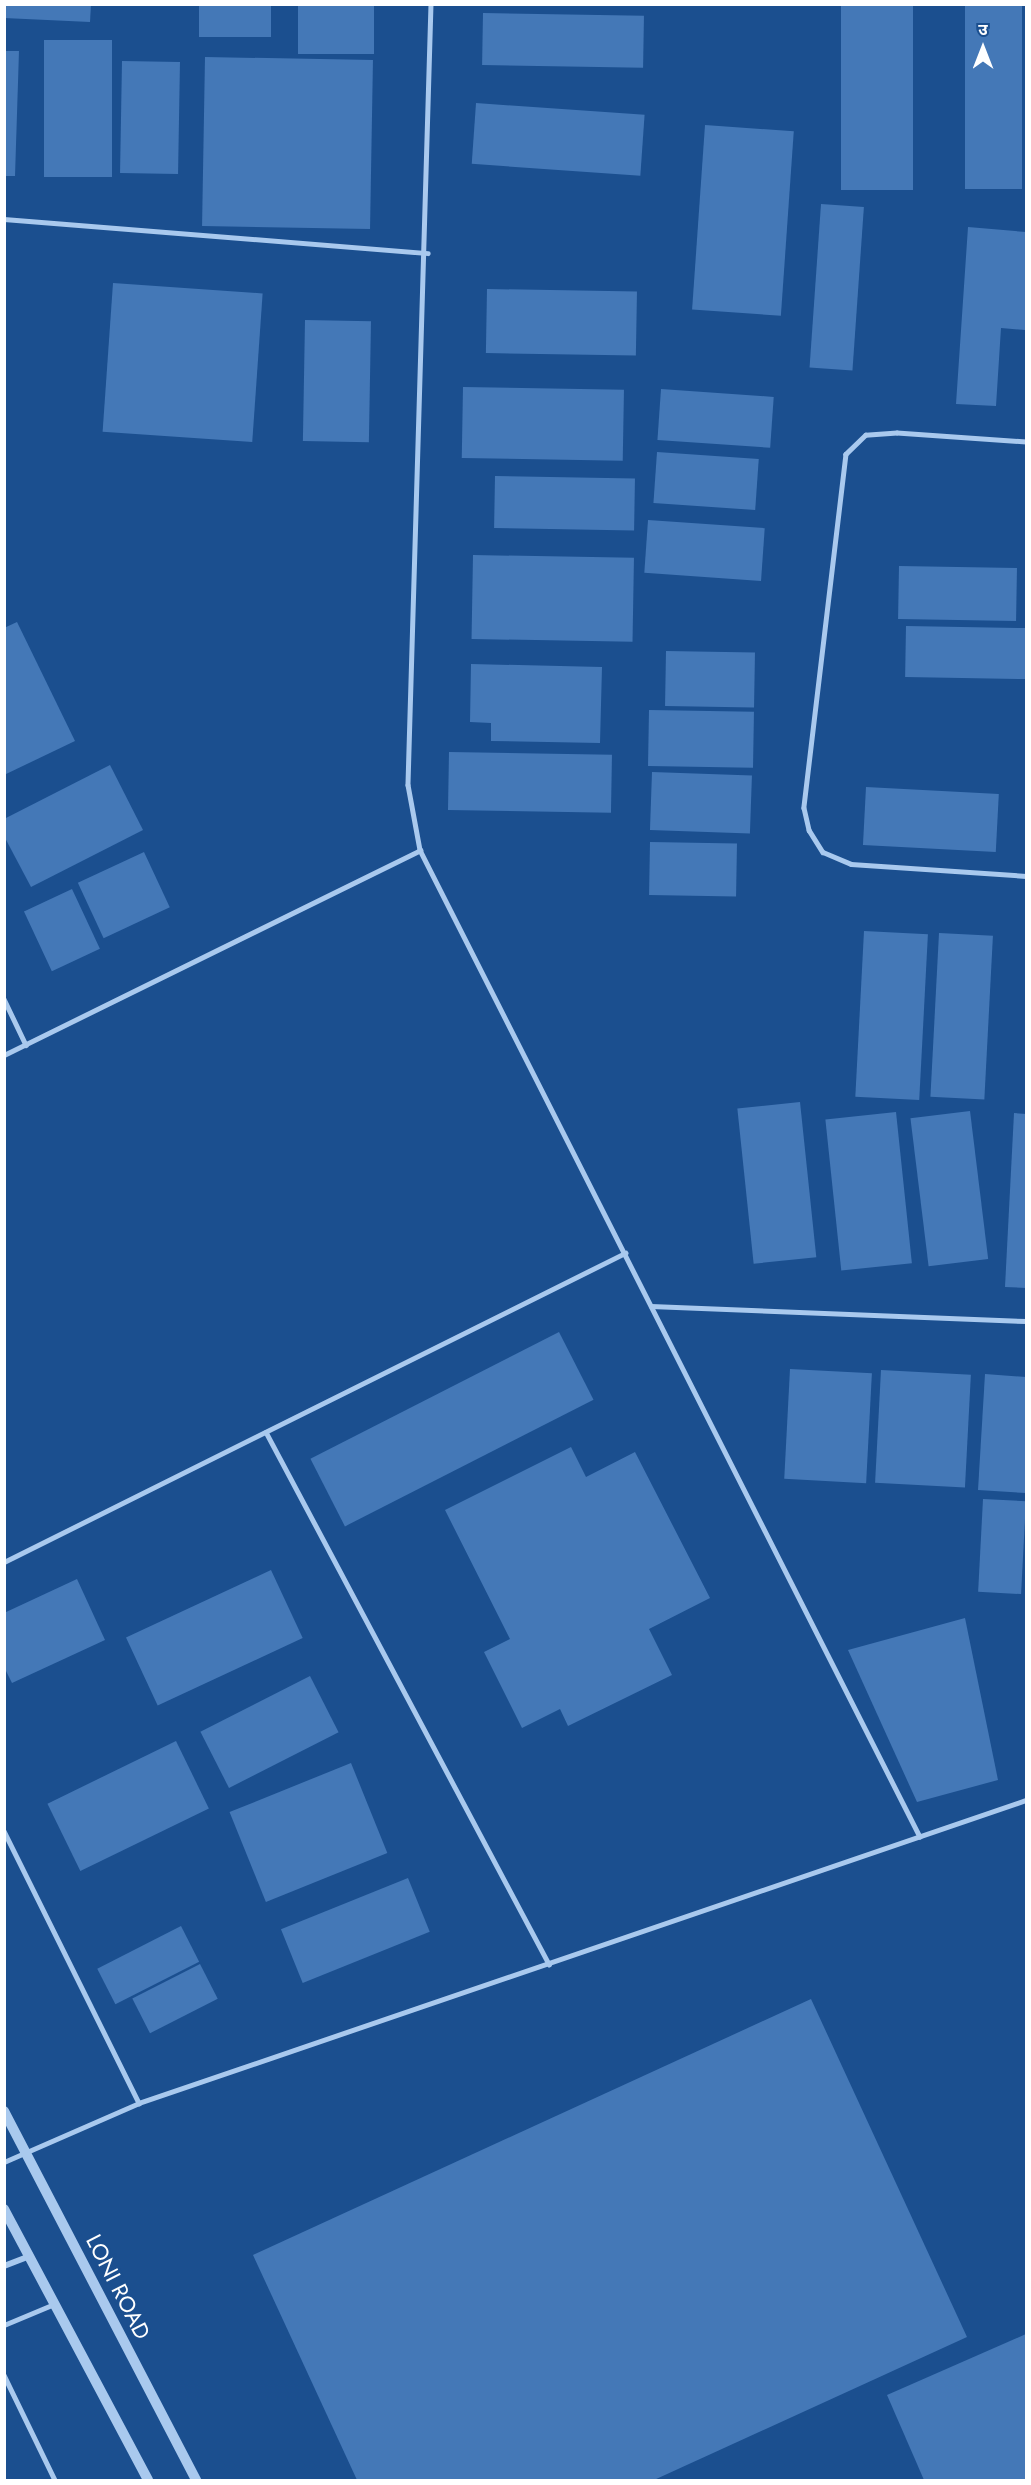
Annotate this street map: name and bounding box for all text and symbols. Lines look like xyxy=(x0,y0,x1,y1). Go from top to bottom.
north arrow xyxy=(953,18,1013,78)
text: उ xyxy=(978,18,988,41)
street label: LONI ROAD xyxy=(80,2230,156,2344)

